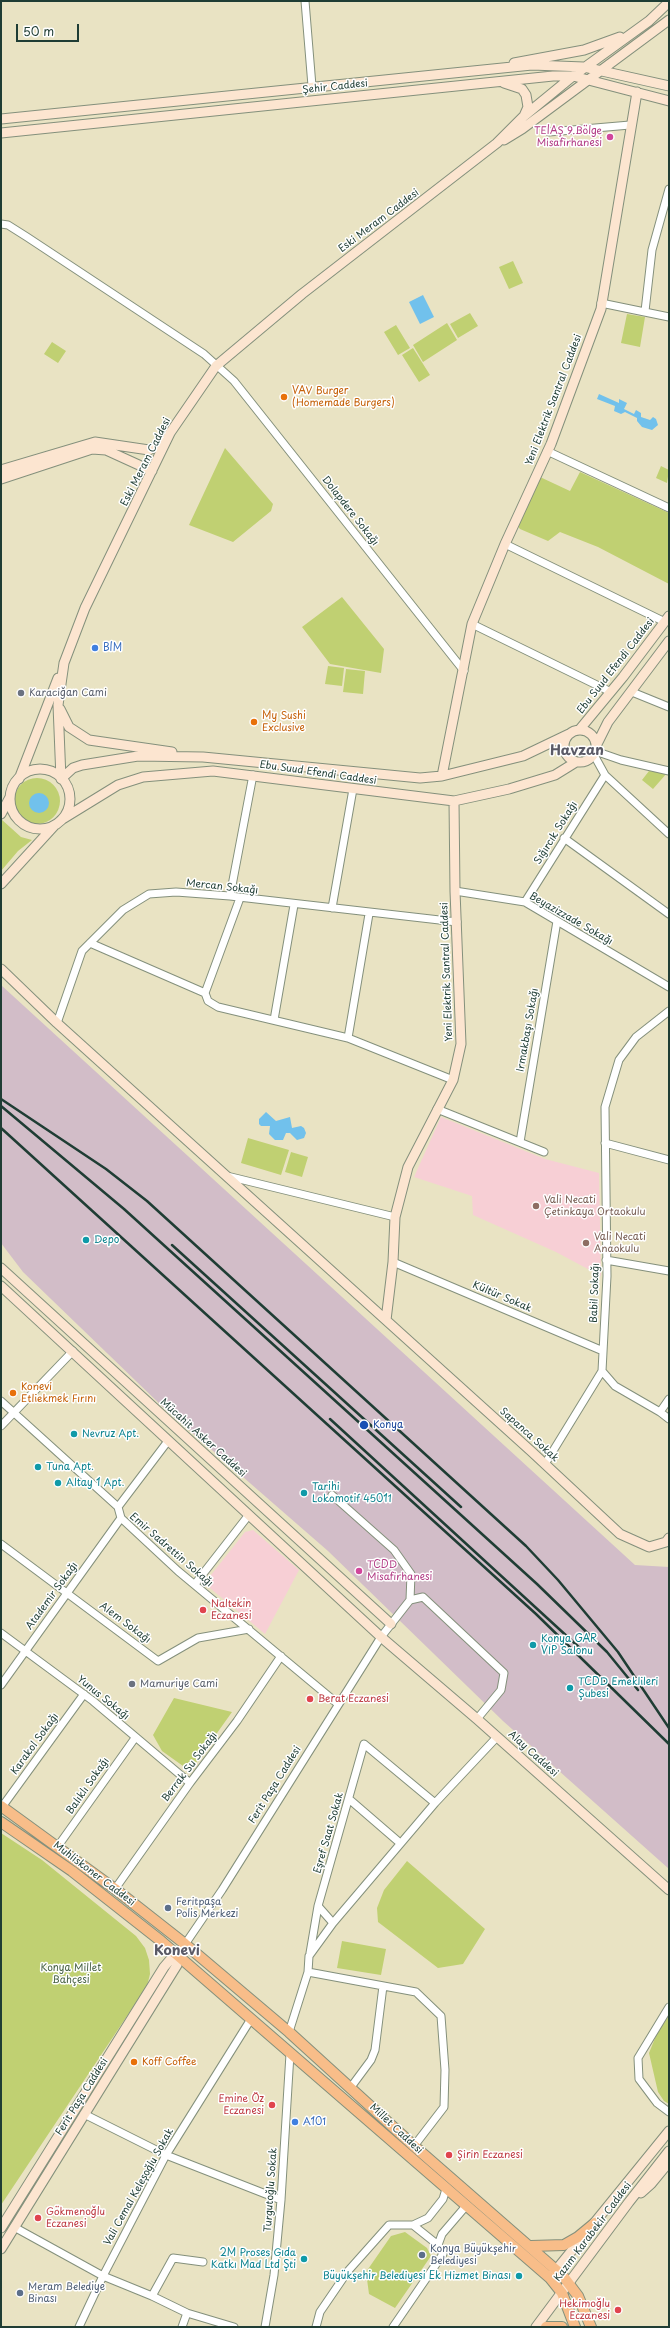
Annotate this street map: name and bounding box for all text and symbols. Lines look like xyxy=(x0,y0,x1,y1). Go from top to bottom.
scale bar xyxy=(18,16,81,42)
text: 50 m xyxy=(23,22,54,40)
street label: Şehir Caddesi xyxy=(302,78,368,96)
place label: TEİAŞ 9.Bölge Misafirhanesi xyxy=(534,125,602,148)
marker: TEİAŞ 9.Bölge Misafirhanesi xyxy=(605,132,615,142)
street label: Eski Meram Caddesi xyxy=(336,187,422,255)
street label: Yeni Elektrik Santral Caddesi xyxy=(523,333,585,467)
place label: VAV Burger (Homemade Burgers) xyxy=(292,385,395,408)
marker: VAV Burger (Homemade Burgers) xyxy=(279,392,289,402)
street label: Eski Meram Caddesi xyxy=(119,416,173,508)
street label: Dolapdere Sokağı xyxy=(319,474,381,548)
street label: Ebu Suud Efendi Caddesi xyxy=(575,616,657,716)
place label: BİM xyxy=(103,642,122,654)
marker: BİM xyxy=(90,643,100,653)
place label: Karaciğan Cami xyxy=(29,687,107,699)
marker: Karaciğan Cami xyxy=(16,688,26,698)
place label: My Sushi Exclusive xyxy=(262,710,306,734)
marker: My Sushi Exclusive xyxy=(249,717,259,727)
district label: Havzan xyxy=(550,743,604,759)
street label: Ebu Suud Efendi Caddesi xyxy=(259,759,377,787)
street label: Sığırcık Sokağı xyxy=(532,799,580,867)
street label: Mercan Sokağı xyxy=(185,877,259,897)
street label: Beyazizzade Sokağı xyxy=(527,890,615,948)
street label: Yeni Elektrik Santral Caddesi xyxy=(439,902,455,1042)
street label: Irmakbaşı Sokağı xyxy=(515,987,541,1073)
place label: Vali Necati Çetinkaya Ortaokulu xyxy=(544,1194,645,1218)
marker: Vali Necati Çetinkaya Ortaokulu xyxy=(531,1201,541,1211)
place label: Vali Necati Anaokulu xyxy=(594,1231,646,1254)
place label: Depo xyxy=(94,1234,119,1246)
marker: Depo xyxy=(81,1235,91,1245)
marker: Vali Necati Anaokulu xyxy=(581,1238,591,1248)
street label: Babil Sokağı xyxy=(588,1263,602,1323)
street label: Kültür Sokak xyxy=(471,1279,533,1315)
place label: Konevi Etliekmek Fırını xyxy=(21,1381,96,1404)
marker: Konevi Etliekmek Fırını xyxy=(8,1388,18,1398)
street label: Mücahit Asker Caddesi xyxy=(157,1396,249,1480)
street label: Sapanca Sokak xyxy=(497,1405,561,1465)
marker: Konya xyxy=(358,1419,370,1431)
place label: Konya xyxy=(373,1419,403,1431)
place label: Nevruz Apt. xyxy=(82,1428,139,1440)
marker: Nevruz Apt. xyxy=(69,1429,79,1439)
place label: Tuna Apt. xyxy=(46,1461,94,1473)
marker: Tuna Apt. xyxy=(33,1462,43,1472)
place label: Altay 1 Apt. xyxy=(66,1477,124,1489)
marker: Altay 1 Apt. xyxy=(53,1478,63,1488)
place label: Tarihi Lokomotif 45011 xyxy=(312,1481,392,1504)
marker: Tarihi Lokomotif 45011 xyxy=(299,1488,309,1498)
street label: Emir Sadrettin Sokağı xyxy=(127,1511,215,1589)
place label: TCDD Misafirhanesi xyxy=(367,1559,432,1582)
street label: Atademir Sokağı xyxy=(23,1560,81,1632)
marker: TCDD Misafirhanesi xyxy=(354,1566,364,1576)
place label: Naltekin Eczanesi xyxy=(211,1598,251,1622)
street label: Alem Sokağı xyxy=(97,1600,153,1646)
marker: Naltekin Eczanesi xyxy=(198,1605,208,1615)
place label: Konya GAR VIP Salonu xyxy=(541,1633,597,1656)
marker: Konya GAR VIP Salonu xyxy=(528,1640,538,1650)
street label: Yunus Sokağı xyxy=(75,1673,131,1723)
place label: TCDD Emeklileri Şubesi xyxy=(578,1676,658,1700)
place label: Mamuriye Cami xyxy=(140,1678,218,1690)
marker: Mamuriye Cami xyxy=(127,1679,137,1689)
marker: TCDD Emeklileri Şubesi xyxy=(565,1683,575,1693)
place label: Berat Eczanesi xyxy=(318,1693,389,1705)
marker: Berat Eczanesi xyxy=(305,1694,315,1704)
street label: Karakol Sokağı xyxy=(9,1711,61,1777)
street label: Alay Caddesi xyxy=(506,1729,560,1779)
street label: Berrak Su Sokağı xyxy=(160,1730,220,1804)
street label: Ferit Paşa Caddesi xyxy=(246,1744,304,1826)
street label: Balıklı Sokağı xyxy=(64,1755,112,1817)
street label: Eşref Saat Sokak xyxy=(312,1791,346,1875)
street label: Muhliskoner Caddesi xyxy=(51,1839,137,1909)
place label: Feritpaşa Polis Merkezi xyxy=(176,1896,238,1920)
marker: Feritpaşa Polis Merkezi xyxy=(163,1903,173,1913)
district label: Konevi xyxy=(154,1943,200,1959)
park label: Konya Millet Bahçesi xyxy=(41,1962,101,1986)
street label: Ferit Paşa Caddesi xyxy=(53,2056,111,2138)
place label: Koff Coffee xyxy=(142,2056,197,2068)
marker: Koff Coffee xyxy=(129,2057,139,2067)
place label: Emine Öz Eczanesi xyxy=(218,2093,264,2116)
marker: Emine Öz Eczanesi xyxy=(267,2100,277,2110)
street label: Millet Caddesi xyxy=(367,2101,425,2157)
place label: A101 xyxy=(303,2116,326,2128)
marker: A101 xyxy=(290,2117,300,2127)
street label: Vali Cemal Keleşoğlu Sokak xyxy=(102,2126,176,2248)
street label: Turgutoğlu Sokak xyxy=(262,2147,280,2233)
place label: Şirin Eczanesi xyxy=(457,2149,523,2161)
marker: Şirin Eczanesi xyxy=(444,2150,454,2160)
street label: Kazım Karabekir Caddesi xyxy=(552,2180,634,2284)
place label: Gökmenoğlu Eczanesi xyxy=(46,2206,105,2230)
marker: Gökmenoğlu Eczanesi xyxy=(33,2213,43,2223)
place label: Konya Büyükşehir Belediyesi xyxy=(430,2243,516,2266)
place label: 2M Proses Gıda Katkı Mad Ltd Şti xyxy=(211,2247,296,2270)
marker: Konya Büyükşehir Belediyesi xyxy=(417,2250,427,2260)
marker: 2M Proses Gıda Katkı Mad Ltd Şti xyxy=(299,2254,309,2264)
place label: Büyükşehir Belediyesi Ek Hizmet Binası xyxy=(323,2270,511,2282)
marker: Büyükşehir Belediyesi Ek Hizmet Binası xyxy=(514,2271,524,2281)
place label: Meram Belediye Binası xyxy=(28,2281,105,2304)
marker: Meram Belediye Binası xyxy=(15,2288,25,2298)
place label: Hekimoğlu Eczanesi xyxy=(559,2298,610,2322)
marker: Hekimoğlu Eczanesi xyxy=(613,2305,623,2315)

